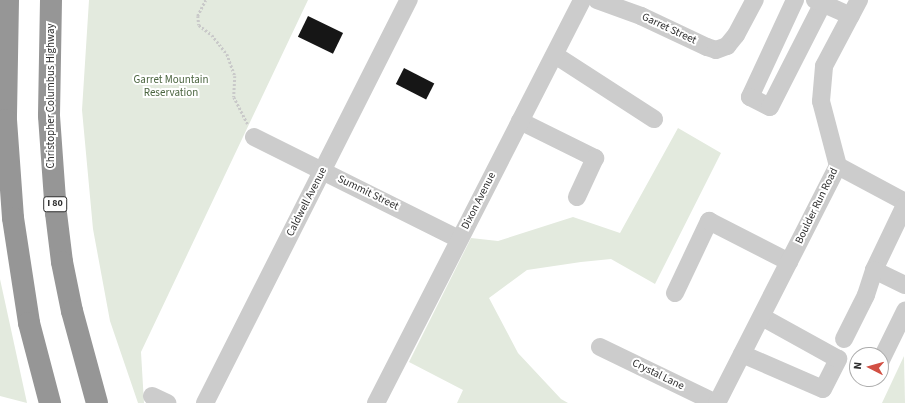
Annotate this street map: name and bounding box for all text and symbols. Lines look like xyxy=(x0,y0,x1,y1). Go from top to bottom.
street label: Garret Street xyxy=(640,11,698,47)
street label: Christopher Columbus Highway xyxy=(44,23,58,169)
park label: Garret Mountain Reservation xyxy=(134,74,208,100)
street label: Caldwell Avenue xyxy=(284,165,330,239)
street label: Boulder Run Road xyxy=(793,166,841,246)
street label: Dixon Avenue xyxy=(459,170,499,232)
street label: Summit Street xyxy=(335,173,401,213)
road number: I 80 xyxy=(43,196,67,212)
north arrow xyxy=(849,347,889,387)
street label: Crystal Lane xyxy=(630,357,686,393)
text: N xyxy=(850,361,865,370)

